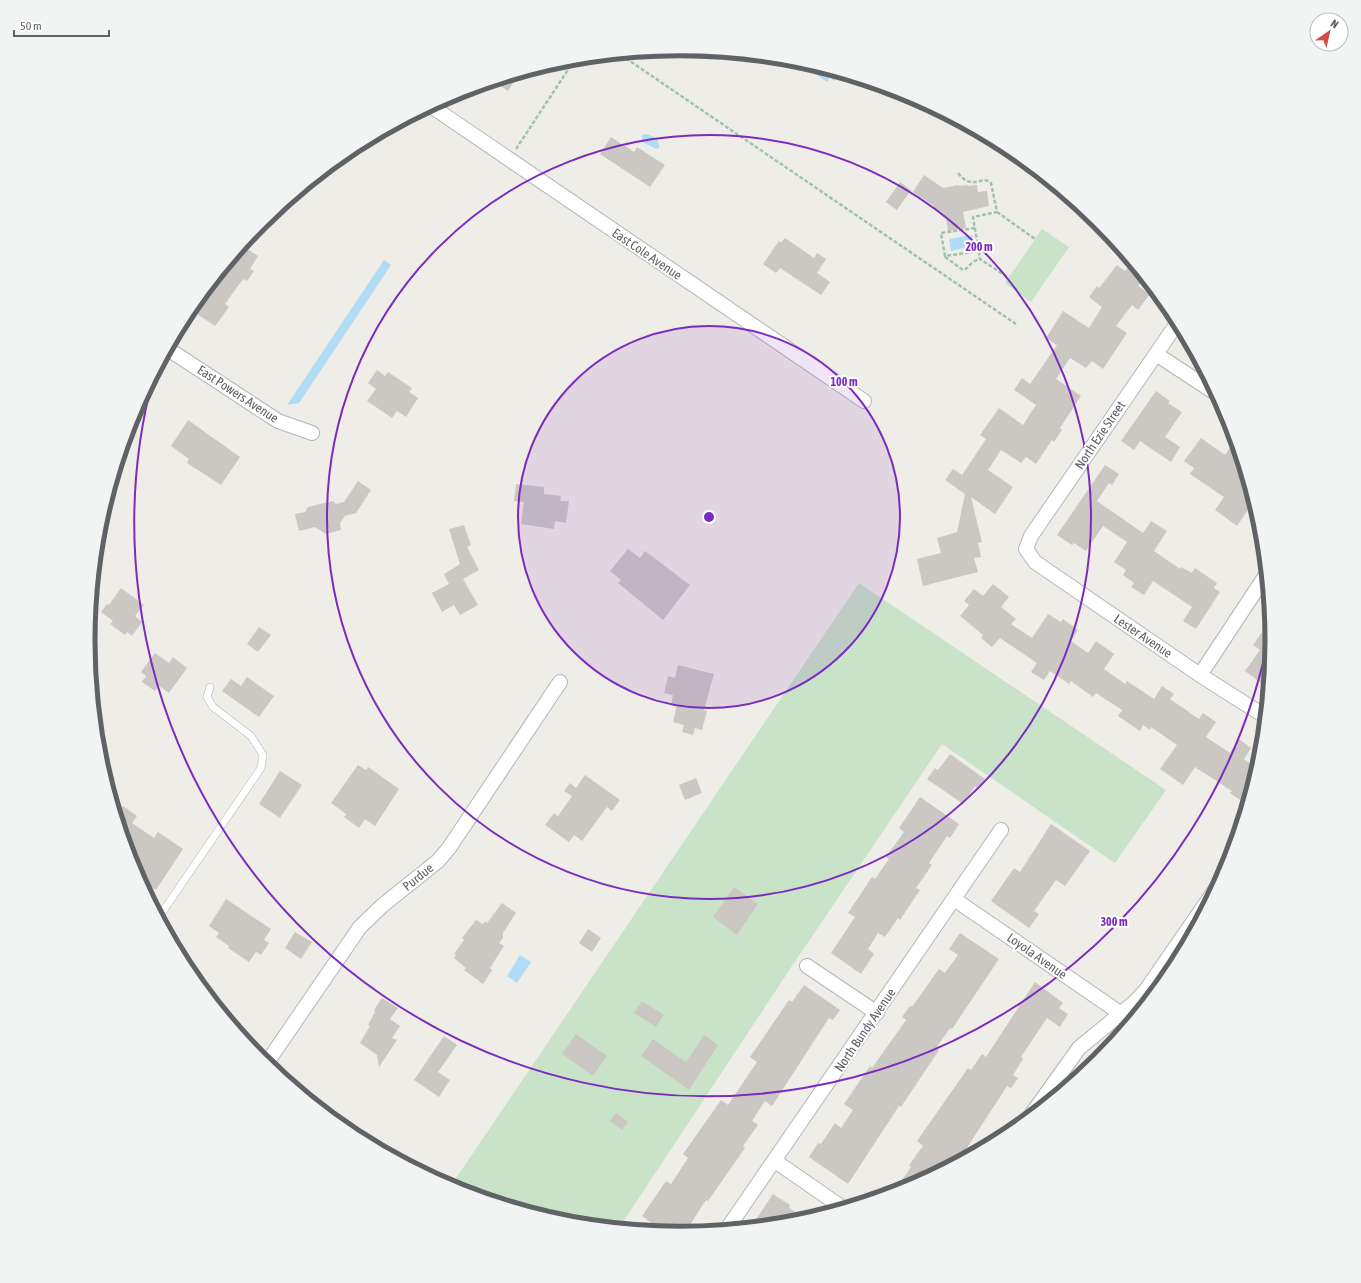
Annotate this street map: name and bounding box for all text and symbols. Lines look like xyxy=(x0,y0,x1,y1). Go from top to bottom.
scale bar xyxy=(14,12,109,38)
north arrow xyxy=(1309,12,1349,52)
text: N xyxy=(1329,17,1341,31)
text: 50 m xyxy=(20,19,42,33)
street label: East Cole Avenue xyxy=(609,225,685,283)
text: 200 m xyxy=(965,240,993,254)
street label: East Powers Avenue xyxy=(195,362,281,426)
text: 100 m xyxy=(830,375,858,389)
street label: North Ezie Street xyxy=(1072,398,1128,472)
centre of rings xyxy=(702,510,716,524)
street label: Lester Avenue xyxy=(1111,611,1175,661)
street label: Purdue xyxy=(400,860,436,894)
text: 300 m xyxy=(1100,915,1128,929)
street label: Loyola Avenue xyxy=(1004,930,1070,982)
street label: North Bundy Avenue xyxy=(832,985,898,1075)

